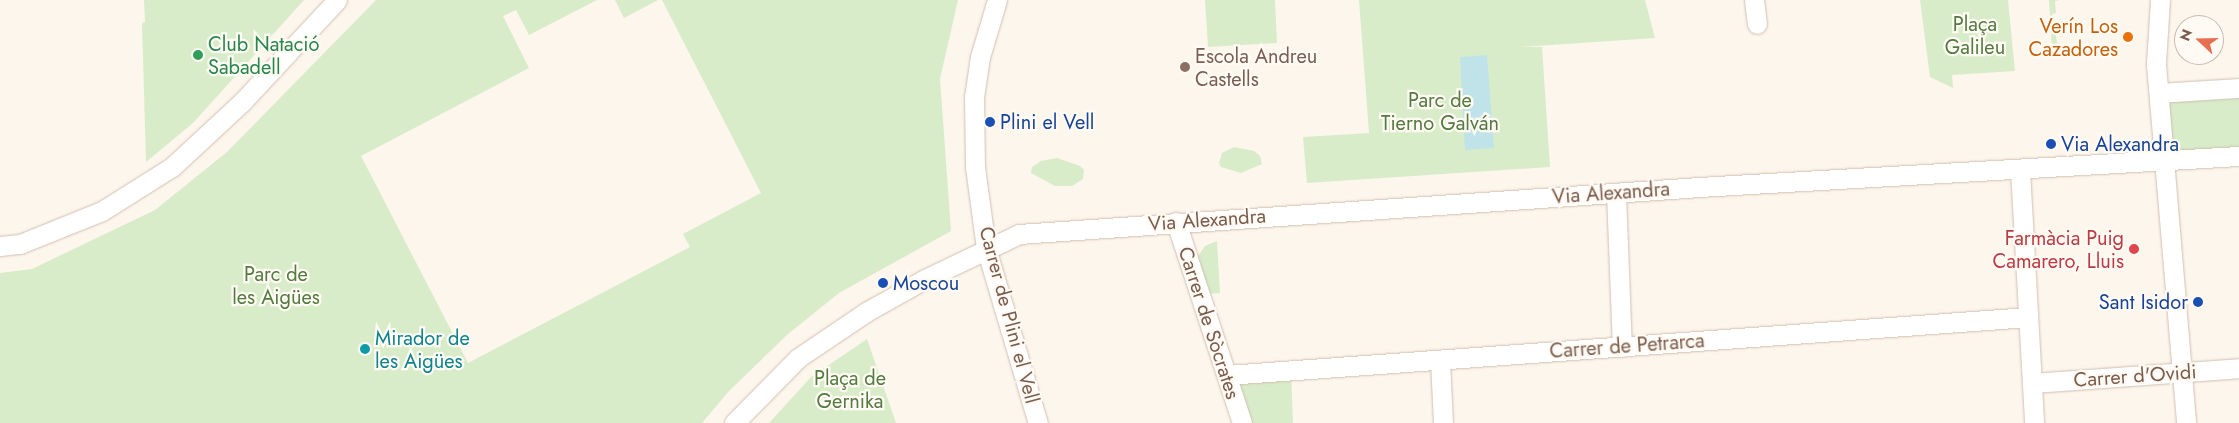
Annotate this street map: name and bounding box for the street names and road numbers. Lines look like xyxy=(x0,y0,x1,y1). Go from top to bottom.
street label: Via Alexandra xyxy=(1551,177,1671,209)
street label: Via Alexandra xyxy=(1147,204,1267,236)
street label: Carrer de Plini el Vell xyxy=(974,224,1044,406)
street label: Carrer de Sòcrates xyxy=(1173,244,1245,402)
street label: Carrer de Petrarca xyxy=(1549,329,1705,363)
street label: Carrer d'Ovidi xyxy=(2073,360,2197,392)

